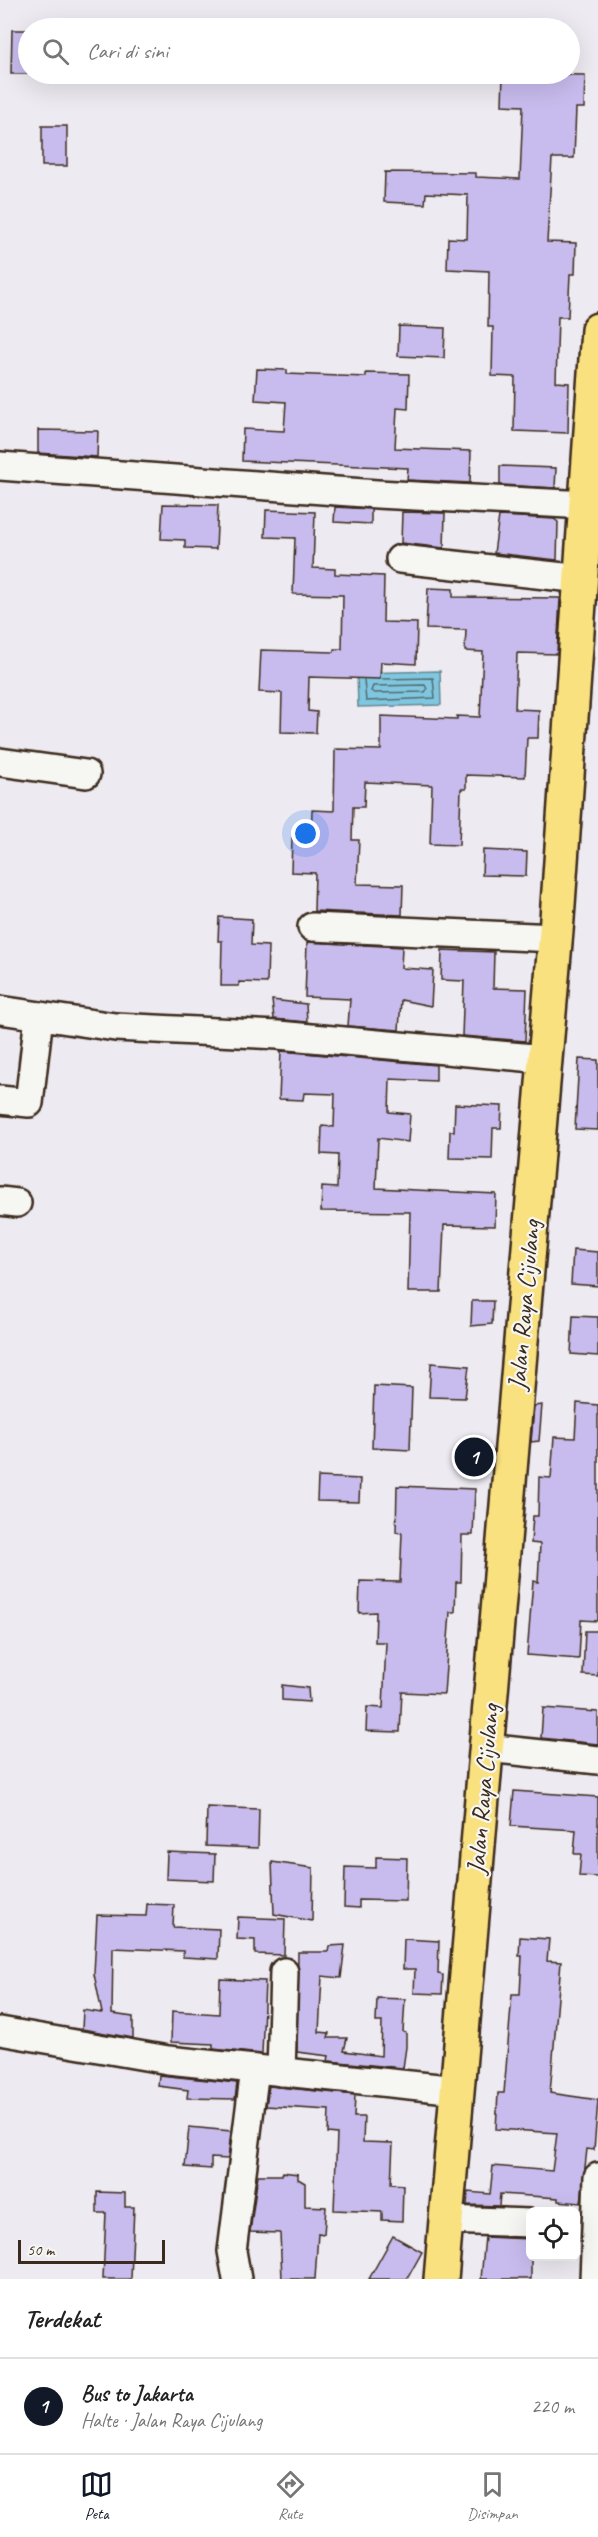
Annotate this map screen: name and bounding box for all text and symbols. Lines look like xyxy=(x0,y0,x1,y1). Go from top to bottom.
search box xyxy=(18,18,580,84)
icon: search xyxy=(39,35,72,68)
text: Cari di sini xyxy=(87,37,168,65)
your location xyxy=(291,819,320,848)
street label: Jalan Raya Cijulang xyxy=(500,1217,548,1394)
pin: 1 xyxy=(454,1434,494,1480)
street label: Jalan Raya Cijulang xyxy=(459,1701,507,1878)
map controls xyxy=(526,2207,580,2261)
button: locate xyxy=(526,2207,580,2261)
scale bar xyxy=(18,2237,165,2264)
text: 50 m xyxy=(27,2240,54,2260)
text: Terdekat xyxy=(24,2302,100,2335)
text: Bus to Jakarta xyxy=(81,2380,193,2408)
text: 1 xyxy=(39,2394,48,2419)
text: 220 m xyxy=(531,2394,574,2419)
text: Halte · Jalan Raya Cijulang xyxy=(81,2408,262,2433)
tab: Peta xyxy=(80,2468,113,2524)
tab: Rute xyxy=(274,2468,307,2524)
tab: Disimpan xyxy=(467,2468,518,2524)

